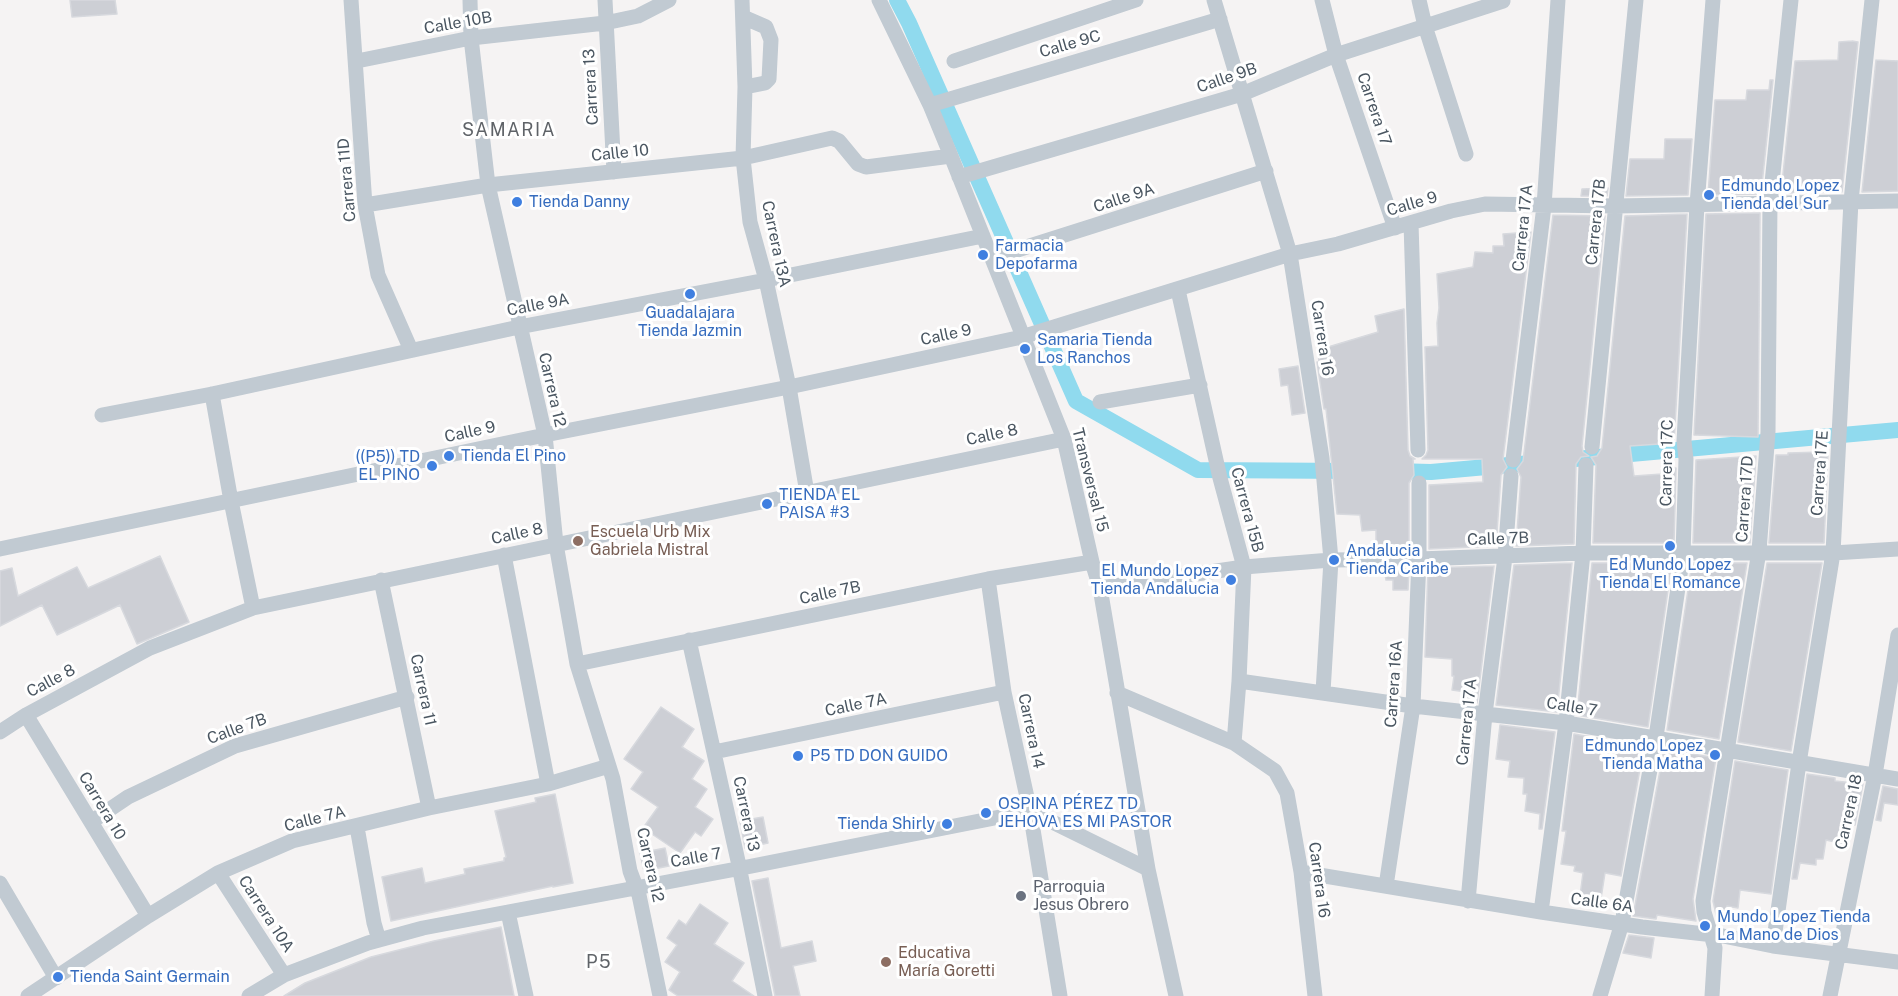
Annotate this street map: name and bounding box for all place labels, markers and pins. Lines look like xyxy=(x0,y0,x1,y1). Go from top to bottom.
place label: Edmundo Lopez Tienda del Sur xyxy=(1721,176,1839,214)
marker: Edmundo Lopez Tienda del Sur xyxy=(1702,188,1716,202)
place label: Tienda Danny xyxy=(529,192,630,212)
marker: Tienda Danny xyxy=(510,195,524,209)
place label: Farmacia Depofarma xyxy=(995,236,1078,274)
marker: Farmacia Depofarma xyxy=(976,248,990,262)
marker: Guadalajara Tienda Jazmin xyxy=(683,287,697,301)
place label: Guadalajara Tienda Jazmin xyxy=(638,303,742,341)
place label: Samaria Tienda Los Ranchos xyxy=(1037,330,1152,368)
marker: Samaria Tienda Los Ranchos xyxy=(1018,342,1032,356)
place label: Tienda El Pino xyxy=(461,446,566,466)
place label: ((P5)) TD EL PINO xyxy=(356,447,420,485)
marker: Tienda El Pino xyxy=(442,449,456,463)
marker: ((P5)) TD EL PINO xyxy=(425,459,439,473)
place label: TIENDA EL PAISA #3 xyxy=(779,485,860,523)
marker: TIENDA EL PAISA #3 xyxy=(760,497,774,511)
place label: Escuela Urb Mix Gabriela Mistral xyxy=(590,522,710,560)
marker: Escuela Urb Mix Gabriela Mistral xyxy=(571,534,585,548)
marker: Ed Mundo Lopez Tienda El Romance xyxy=(1663,539,1677,553)
place label: Andalucia Tienda Caribe xyxy=(1346,541,1449,579)
marker: Andalucia Tienda Caribe xyxy=(1327,553,1341,567)
place label: Ed Mundo Lopez Tienda El Romance xyxy=(1599,555,1741,593)
place label: El Mundo Lopez Tienda Andalucia xyxy=(1091,561,1219,599)
marker: El Mundo Lopez Tienda Andalucia xyxy=(1224,573,1238,587)
place label: Edmundo Lopez Tienda Matha xyxy=(1585,736,1703,774)
place label: P5 TD DON GUIDO xyxy=(810,746,948,766)
marker: Edmundo Lopez Tienda Matha xyxy=(1708,748,1722,762)
marker: P5 TD DON GUIDO xyxy=(791,749,805,763)
place label: OSPINA PÉREZ TD JEHOVA ES MI PASTOR xyxy=(998,794,1172,832)
marker: OSPINA PÉREZ TD JEHOVA ES MI PASTOR xyxy=(979,806,993,820)
place label: Tienda Shirly xyxy=(838,814,935,834)
marker: Tienda Shirly xyxy=(940,817,954,831)
place label: Parroquia Jesus Obrero xyxy=(1033,877,1129,915)
marker: Parroquia Jesus Obrero xyxy=(1014,889,1028,903)
place label: Mundo Lopez Tienda La Mano de Dios xyxy=(1717,907,1870,945)
marker: Mundo Lopez Tienda La Mano de Dios xyxy=(1698,919,1712,933)
place label: Educativa María Goretti xyxy=(898,943,995,981)
marker: Educativa María Goretti xyxy=(879,955,893,969)
place label: Tienda Saint Germain xyxy=(70,967,230,987)
marker: Tienda Saint Germain xyxy=(51,970,65,984)

